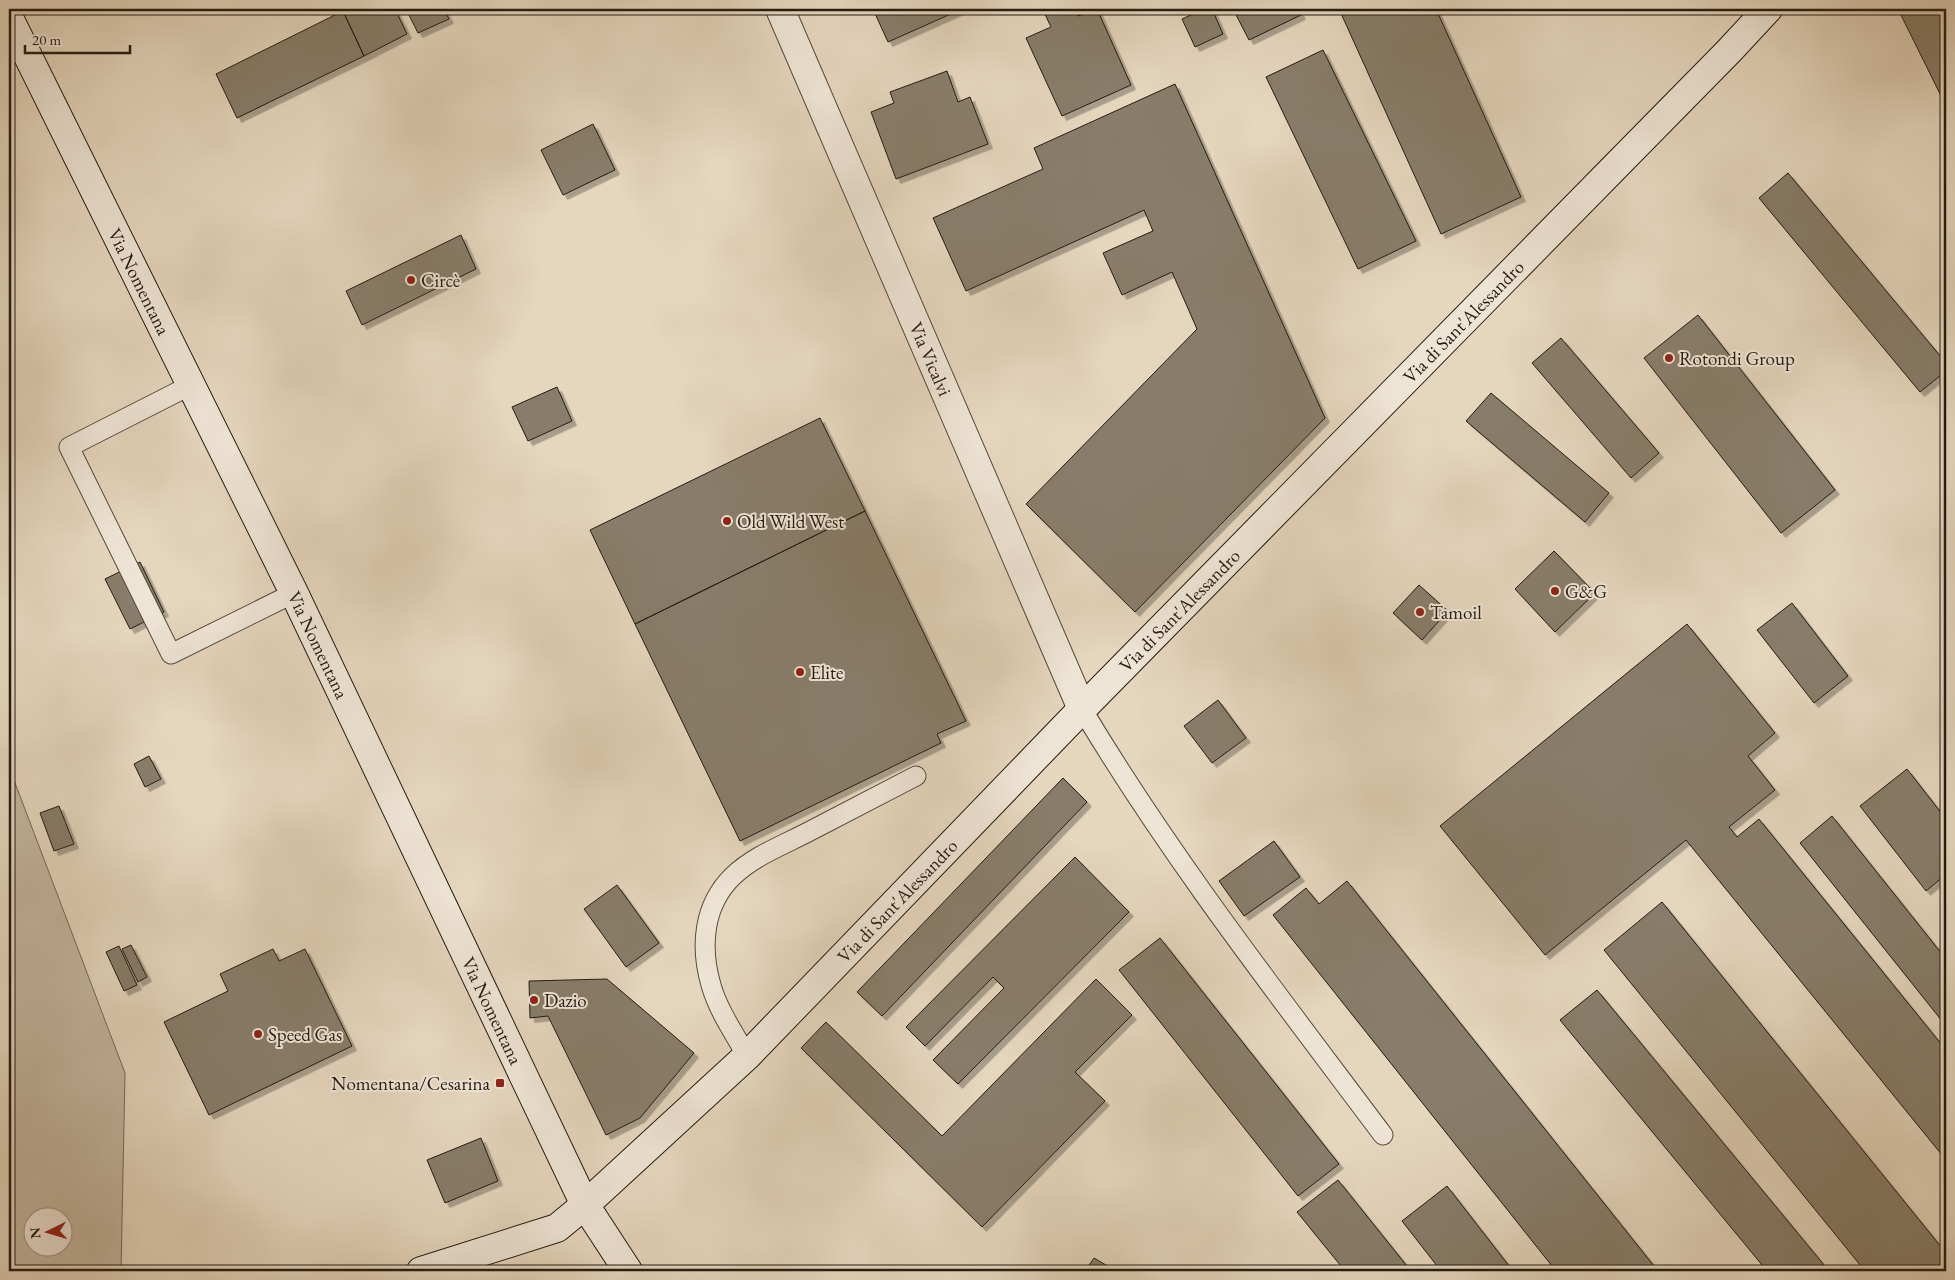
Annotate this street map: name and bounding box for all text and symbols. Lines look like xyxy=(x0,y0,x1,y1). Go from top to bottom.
scale bar xyxy=(25,22,130,54)
text: 20 m xyxy=(32,30,61,49)
street label: Via Nomentana xyxy=(102,224,176,340)
street label: Via di Sant'Alessandro xyxy=(1397,255,1530,389)
place label: Circè xyxy=(421,268,460,293)
marker: Circè xyxy=(405,274,417,286)
street label: Via Vicalvi xyxy=(904,318,958,400)
place label: Rotondi Group xyxy=(1679,346,1795,371)
marker: Rotondi Group xyxy=(1663,352,1675,364)
place label: Old Wild West xyxy=(737,509,844,534)
marker: Old Wild West xyxy=(721,515,733,527)
street label: Via di Sant'Alessandro xyxy=(1113,543,1246,677)
place label: G&G xyxy=(1565,579,1607,604)
marker: G&G xyxy=(1549,585,1561,597)
street label: Via Nomentana xyxy=(282,587,355,703)
place label: Tamoil xyxy=(1430,600,1482,625)
marker: Tamoil xyxy=(1414,606,1426,618)
place label: Elite xyxy=(810,660,843,685)
marker: Elite xyxy=(794,666,806,678)
street label: Via di Sant'Alessandro xyxy=(832,834,963,968)
street label: Via Nomentana xyxy=(456,953,528,1069)
place label: Dazio xyxy=(544,988,587,1013)
marker: Dazio xyxy=(528,994,540,1006)
place label: Speed Gas xyxy=(268,1022,342,1047)
marker: Speed Gas xyxy=(252,1028,264,1040)
place label: Nomentana/Cesarina xyxy=(331,1071,490,1096)
marker: Nomentana/Cesarina xyxy=(494,1077,506,1089)
north arrow xyxy=(22,1208,72,1258)
text: N xyxy=(26,1226,45,1240)

